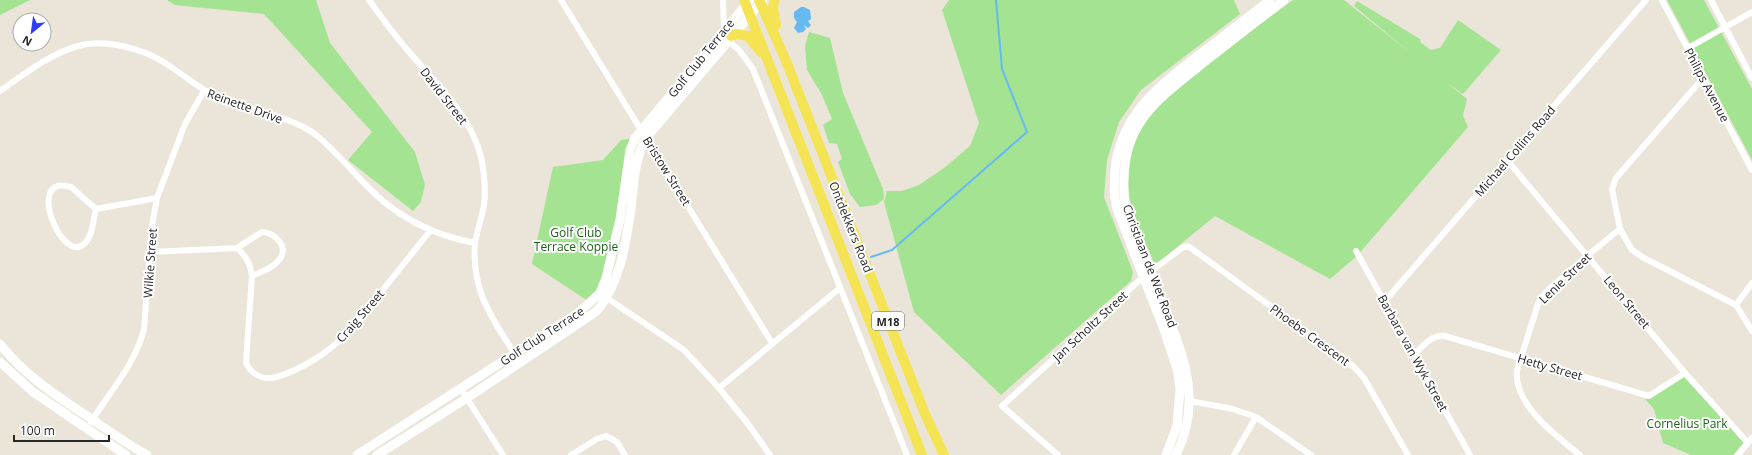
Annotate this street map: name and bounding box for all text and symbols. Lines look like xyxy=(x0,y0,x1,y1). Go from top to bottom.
north arrow xyxy=(12,12,52,52)
street label: Golf Club Terrace xyxy=(664,15,738,101)
text: N xyxy=(19,32,34,50)
street label: Philips Avenue xyxy=(1680,45,1734,125)
street label: David Street xyxy=(416,64,472,128)
street label: Reinette Drive xyxy=(205,84,285,128)
street label: Michael Collins Road xyxy=(1471,102,1559,200)
street label: Bristow Street xyxy=(639,133,695,209)
street label: Ontdekkers Road xyxy=(825,179,877,275)
street label: Christiaan de Wet Road xyxy=(1119,202,1181,330)
park label: Golf Club Terrace Koppie xyxy=(534,224,618,255)
street label: Wilkie Street xyxy=(139,228,161,298)
street label: Lenie Street xyxy=(1535,249,1595,307)
street label: Leon Street xyxy=(1600,272,1654,332)
street label: Craig Street xyxy=(332,286,388,346)
street label: Jan Scholtz Street xyxy=(1048,287,1131,366)
street label: Barbara van Wyk Street xyxy=(1374,292,1452,414)
street label: Phoebe Crescent xyxy=(1267,300,1353,370)
street label: Golf Club Terrace xyxy=(497,302,587,370)
road number: M18 xyxy=(872,312,904,330)
street label: Hetty Street xyxy=(1516,350,1584,384)
park label: Cornelius Park xyxy=(1646,415,1728,432)
scale bar xyxy=(14,417,109,443)
text: 100 m xyxy=(20,422,55,439)

